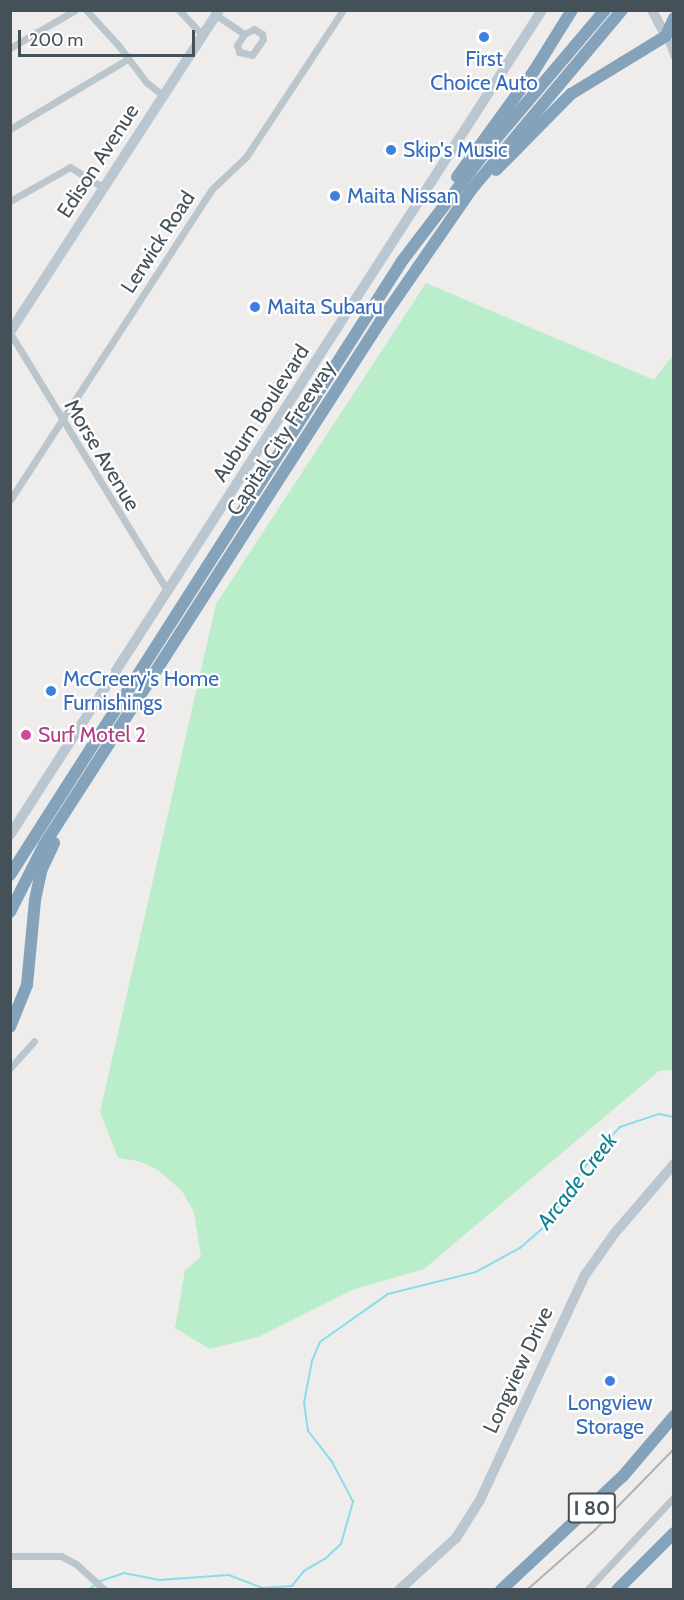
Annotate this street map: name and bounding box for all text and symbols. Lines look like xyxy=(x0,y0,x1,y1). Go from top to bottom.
scale bar xyxy=(21,18,198,56)
text: 200 m xyxy=(29,29,83,51)
marker: First Choice Auto xyxy=(477,30,491,44)
place label: First Choice Auto xyxy=(430,46,538,96)
street label: Edison Avenue xyxy=(52,99,144,223)
place label: Skip's Music xyxy=(403,137,508,163)
marker: Skip's Music xyxy=(384,143,398,157)
place label: Maita Nissan xyxy=(347,183,459,209)
street label: Lerwick Road xyxy=(116,186,200,298)
marker: Maita Nissan xyxy=(328,189,342,203)
place label: Maita Subaru xyxy=(267,294,383,320)
marker: Maita Subaru xyxy=(248,300,262,314)
street label: Auburn Boulevard xyxy=(207,340,315,486)
street label: Capital City Freeway xyxy=(221,356,341,520)
street label: Morse Avenue xyxy=(59,395,145,515)
place label: McCreery's Home Furnishings xyxy=(63,666,219,716)
marker: McCreery's Home Furnishings xyxy=(44,684,58,698)
place label: Surf Motel 2 xyxy=(38,722,146,748)
marker: Surf Motel 2 xyxy=(19,728,33,742)
water label: Arcade Creek xyxy=(531,1128,623,1234)
street label: Longview Drive xyxy=(478,1303,558,1437)
marker: Longview Storage xyxy=(603,1374,617,1388)
place label: Longview Storage xyxy=(568,1390,652,1440)
road number: I 80 xyxy=(566,1491,618,1525)

